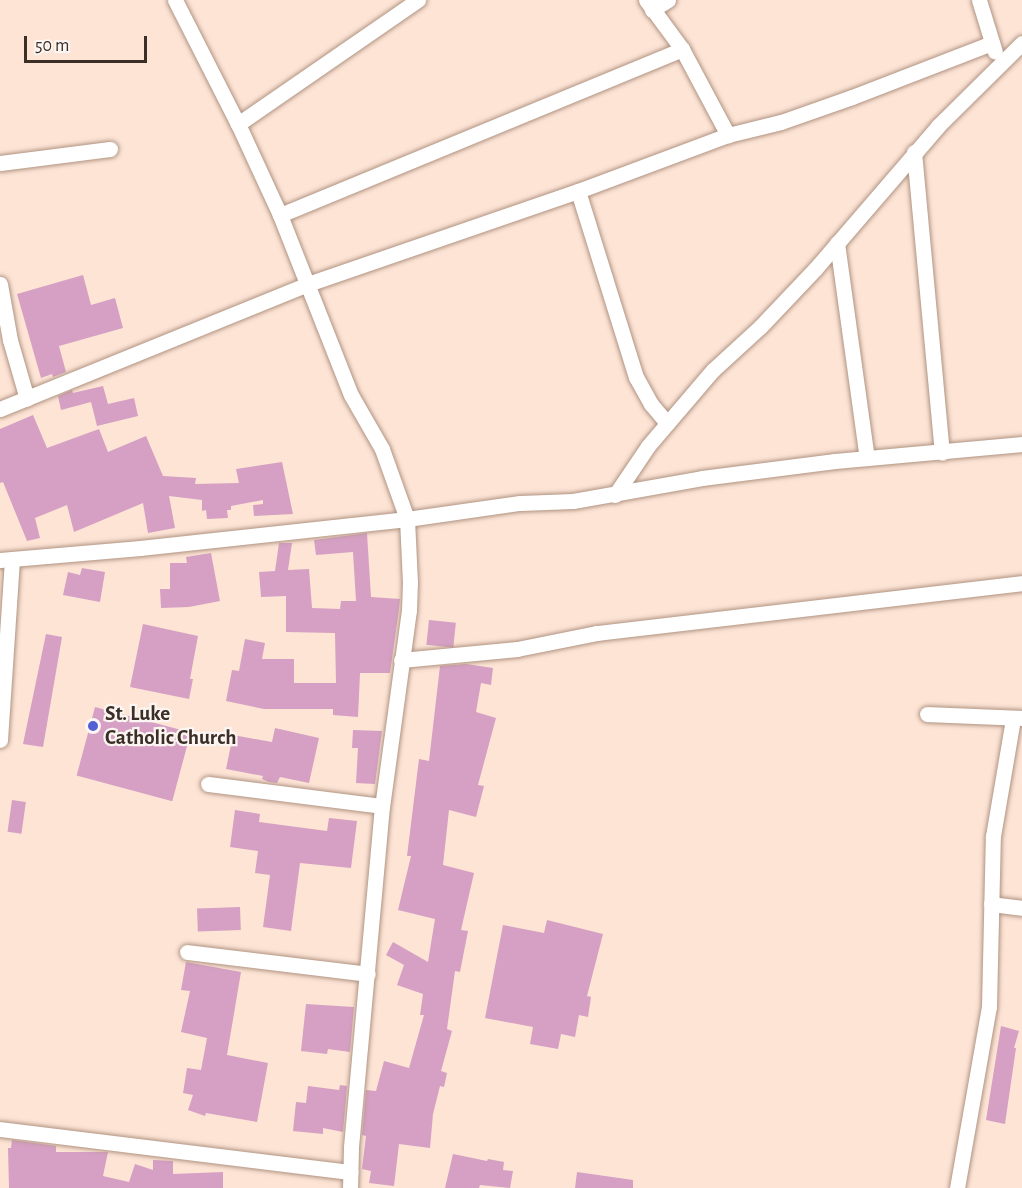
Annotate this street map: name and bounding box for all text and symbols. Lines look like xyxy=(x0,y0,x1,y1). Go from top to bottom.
scale bar xyxy=(27,24,150,62)
text: 50 m xyxy=(35,37,69,55)
place label: St. Luke Catholic Church xyxy=(105,701,236,751)
marker: St. Luke Catholic Church xyxy=(86,719,100,733)

